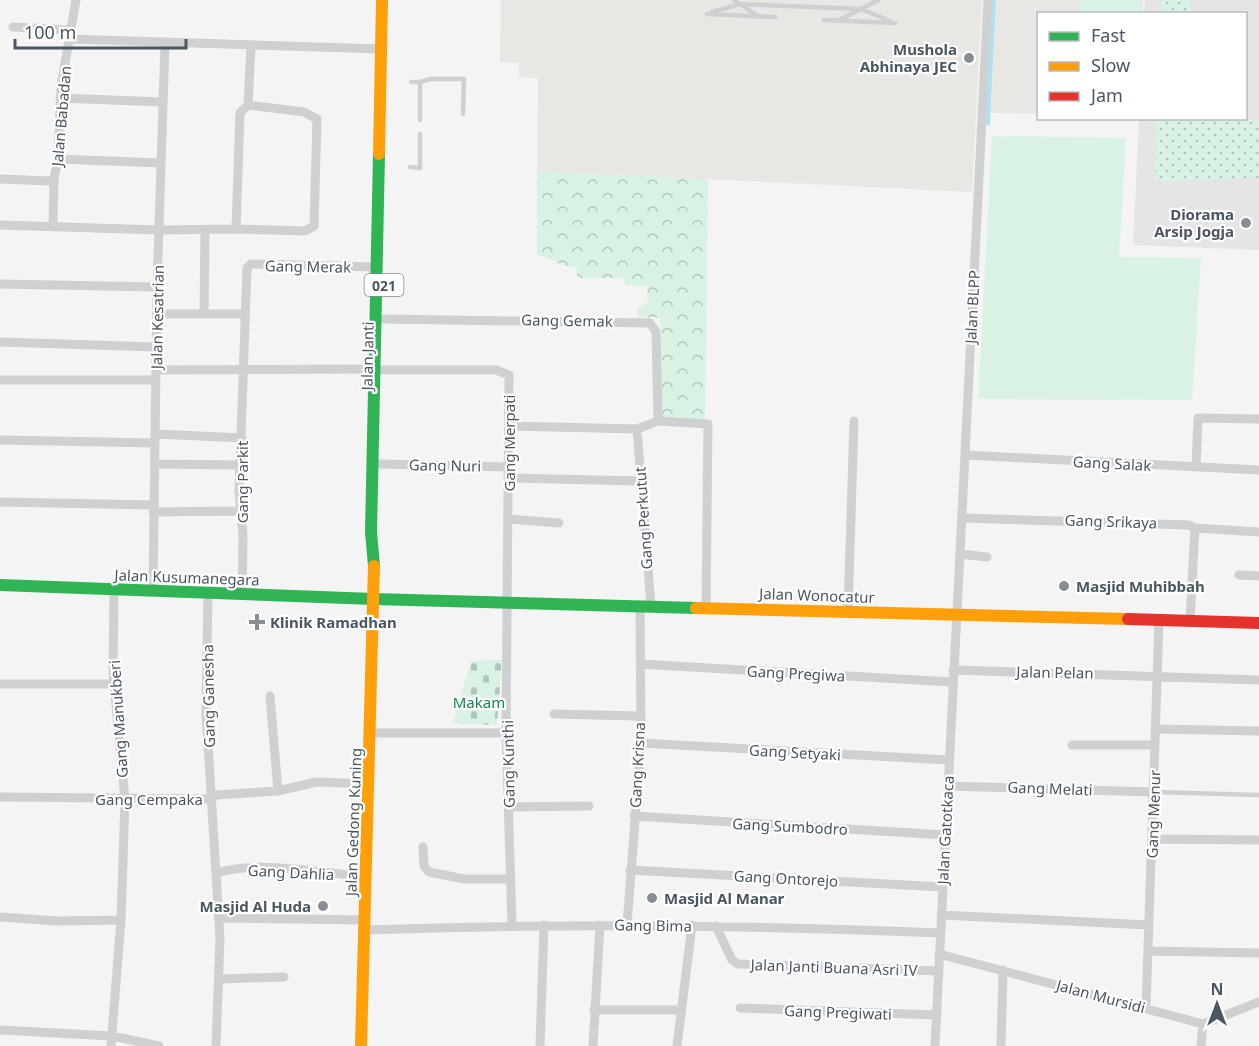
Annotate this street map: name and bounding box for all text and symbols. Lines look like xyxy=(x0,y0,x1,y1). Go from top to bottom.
scale bar xyxy=(15,12,186,50)
legend xyxy=(1037,12,1247,120)
text: 100 m xyxy=(24,20,76,44)
text: Fast xyxy=(1091,23,1126,47)
place label: Mushola Abhinaya JEC xyxy=(860,39,957,76)
marker: Mushola Abhinaya JEC xyxy=(962,51,976,65)
text: Slow xyxy=(1091,53,1130,77)
street label: Jalan Babadan xyxy=(46,65,75,169)
text: Jam xyxy=(1089,83,1123,107)
place label: Diorama Arsip Jogja xyxy=(1154,204,1234,241)
marker: Diorama Arsip Jogja xyxy=(1239,216,1253,230)
street label: Gang Merak xyxy=(265,255,351,277)
street label: Jalan Kesatrian xyxy=(146,265,168,371)
street label: Jalan BLPP xyxy=(960,270,984,346)
road number: 021 xyxy=(364,274,404,296)
street label: Gang Gemak xyxy=(521,309,613,331)
street label: Jalan Janti xyxy=(356,321,378,393)
street label: Gang Merpati xyxy=(499,395,519,491)
street label: Gang Parkit xyxy=(232,440,252,523)
street label: Gang Salak xyxy=(1072,451,1152,475)
street label: Gang Nuri xyxy=(409,454,481,476)
street label: Gang Perkutut xyxy=(629,465,657,570)
street label: Gang Srikaya xyxy=(1064,509,1158,533)
street label: Jalan Kusumanegara xyxy=(112,564,260,590)
place label: Masjid Muhibbah xyxy=(1076,576,1205,596)
marker: Masjid Muhibbah xyxy=(1057,579,1071,593)
street label: Jalan Wonocatur xyxy=(757,583,875,607)
place label: Klinik Ramadhan xyxy=(270,612,397,632)
marker: Klinik Ramadhan xyxy=(248,613,266,631)
street label: Gang Ganesha xyxy=(197,644,219,748)
street label: Gang Manukberi xyxy=(104,659,132,779)
street label: Gang Pregiwa xyxy=(746,660,846,686)
street label: Jalan Pelan xyxy=(1014,661,1094,683)
park label: Makam xyxy=(453,692,505,712)
street label: Gang Kunthi xyxy=(497,720,519,808)
street label: Gang Krisna xyxy=(625,722,649,808)
street label: Gang Setyaki xyxy=(749,740,841,764)
street label: Jalan Gedong Kuning xyxy=(340,748,366,898)
street label: Gang Menur xyxy=(1141,769,1165,859)
street label: Jalan Gatotkaca xyxy=(932,775,958,887)
street label: Gang Melati xyxy=(1007,777,1093,799)
street label: Gang Cempaka xyxy=(95,789,203,809)
street label: Gang Sumbodro xyxy=(732,813,848,839)
street label: Gang Dahlia xyxy=(247,860,335,884)
street label: Gang Ontorejo xyxy=(733,865,839,891)
place label: Masjid Al Manar xyxy=(664,888,785,908)
marker: Masjid Al Manar xyxy=(645,891,659,905)
place label: Masjid Al Huda xyxy=(200,896,311,916)
marker: Masjid Al Huda xyxy=(316,899,330,913)
street label: Gang Bima xyxy=(614,914,692,936)
street label: Jalan Janti Buana Asri IV xyxy=(748,954,918,980)
street label: Jalan Mursidi xyxy=(1052,974,1148,1017)
north arrow xyxy=(1187,974,1247,1034)
text: N xyxy=(1210,978,1224,1000)
street label: Gang Pregiwati xyxy=(784,1000,892,1024)

